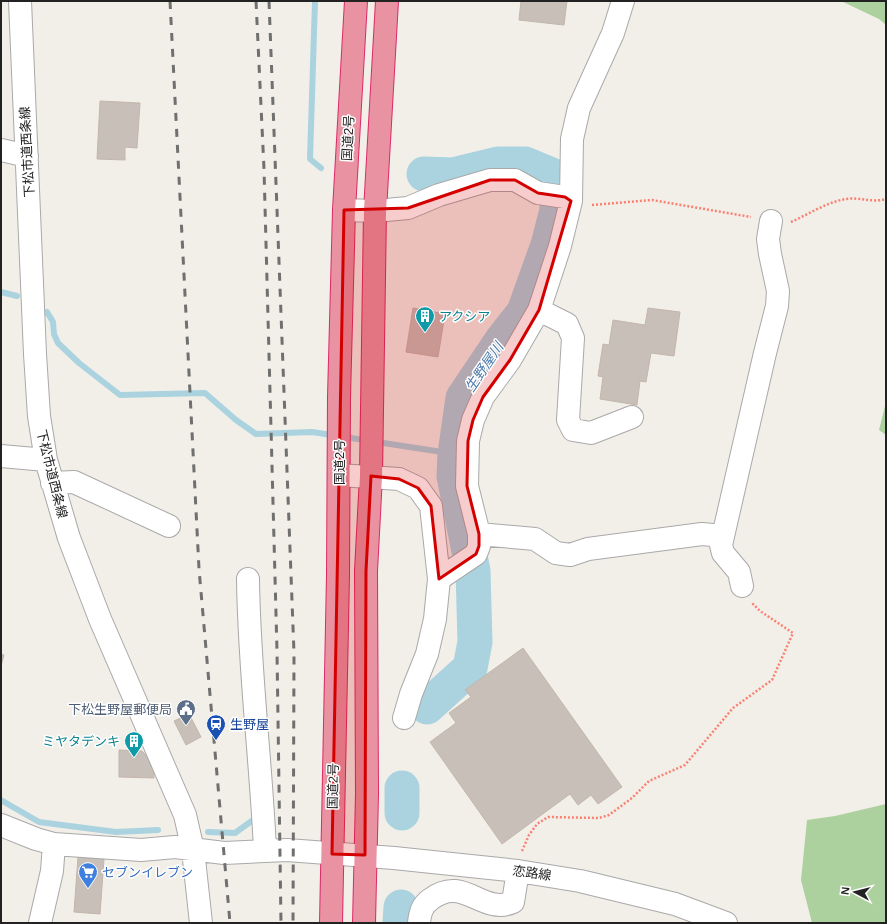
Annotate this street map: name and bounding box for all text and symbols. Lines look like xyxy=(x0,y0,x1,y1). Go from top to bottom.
street label: 下松市道西条線 xyxy=(17,106,37,198)
street label: 国道2号 xyxy=(339,115,357,161)
building icon: アクシア xyxy=(414,305,436,333)
place label: アクシア xyxy=(439,309,490,324)
water label: 生野屋川 xyxy=(462,338,507,395)
street label: 下松市道西条線 xyxy=(34,428,70,520)
street label: 国道2号 xyxy=(332,439,347,485)
public building icon: 下松生野屋郵便局 xyxy=(175,698,197,726)
place label: 下松生野屋郵便局 xyxy=(68,702,172,717)
station icon: 生野屋 xyxy=(205,713,227,741)
place label: 生野屋 xyxy=(230,717,269,732)
building icon: ミヤタデンキ xyxy=(123,730,145,758)
place label: ミヤタデンキ xyxy=(42,734,120,749)
street label: 国道2号 xyxy=(325,763,341,809)
supermarket icon: セブンイレブン xyxy=(77,861,99,889)
street label: 恋路線 xyxy=(512,863,552,883)
place label: セブンイレブン xyxy=(102,865,193,880)
north arrow xyxy=(835,872,875,912)
text: N xyxy=(839,886,852,895)

